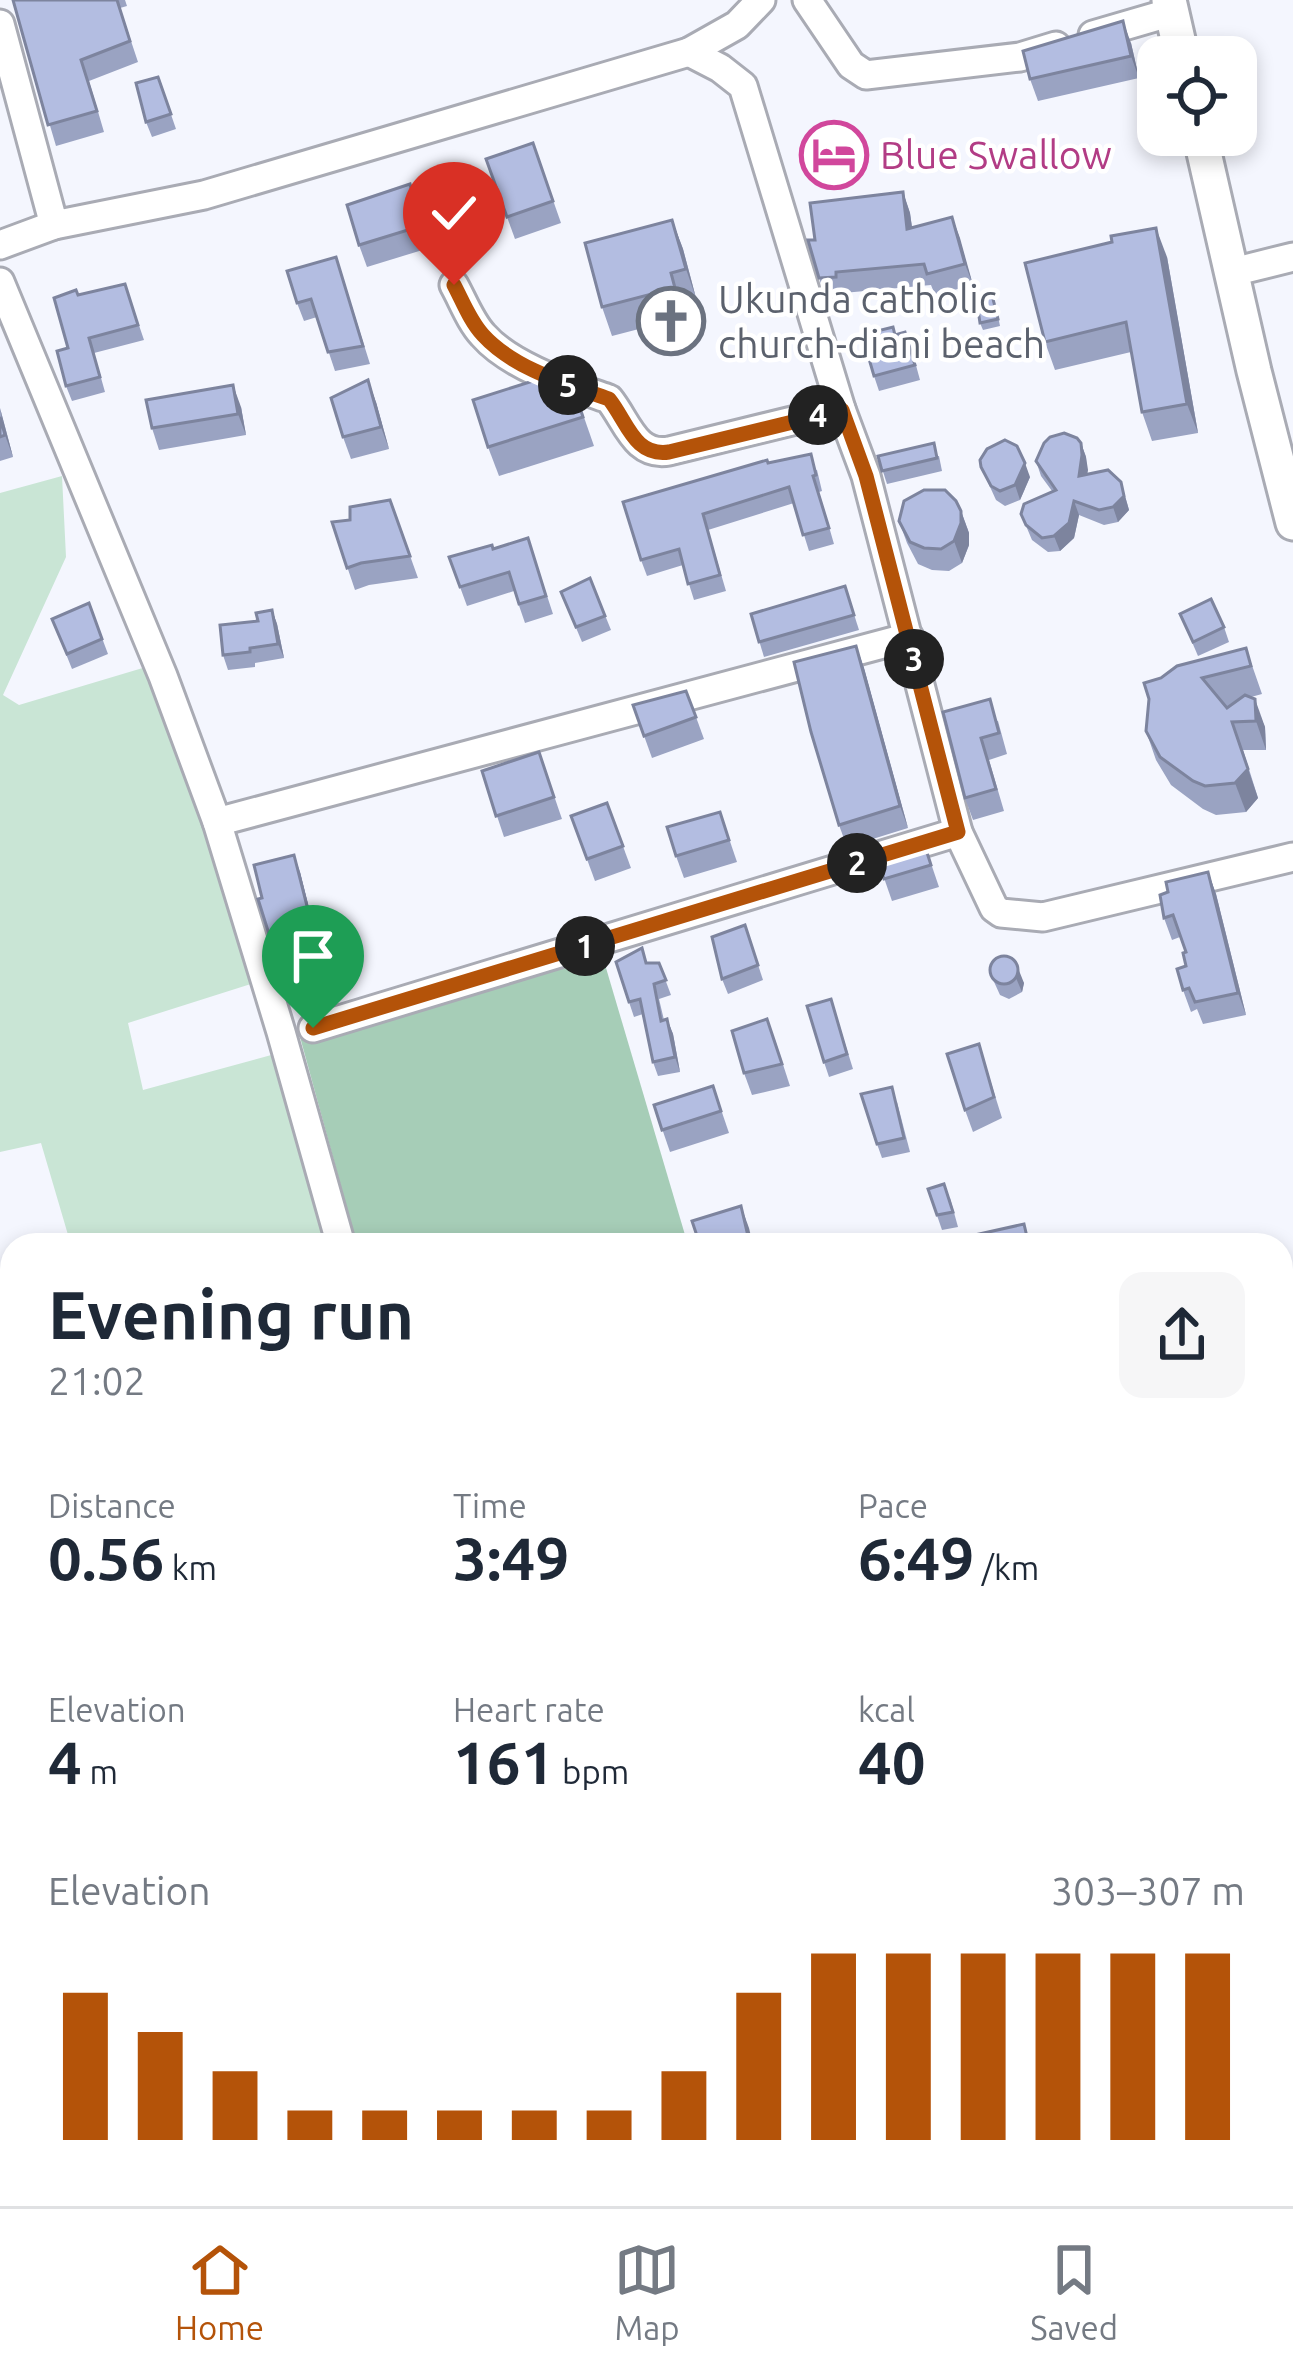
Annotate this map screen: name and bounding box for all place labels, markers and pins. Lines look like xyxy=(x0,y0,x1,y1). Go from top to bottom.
hotel icon: Blue Swallow xyxy=(799,120,869,190)
place label: Blue Swallow xyxy=(880,133,1112,176)
pin xyxy=(403,162,505,285)
place label: Ukunda catholic church-diani beach xyxy=(718,277,1045,365)
church icon: Ukunda catholic church-diani beach xyxy=(636,286,706,356)
pin: 5 xyxy=(538,355,598,415)
pin: 4 xyxy=(788,385,848,445)
pin: 3 xyxy=(884,629,944,689)
pin: 2 xyxy=(827,833,887,893)
pin xyxy=(262,905,364,1028)
pin: 1 xyxy=(555,916,615,976)

